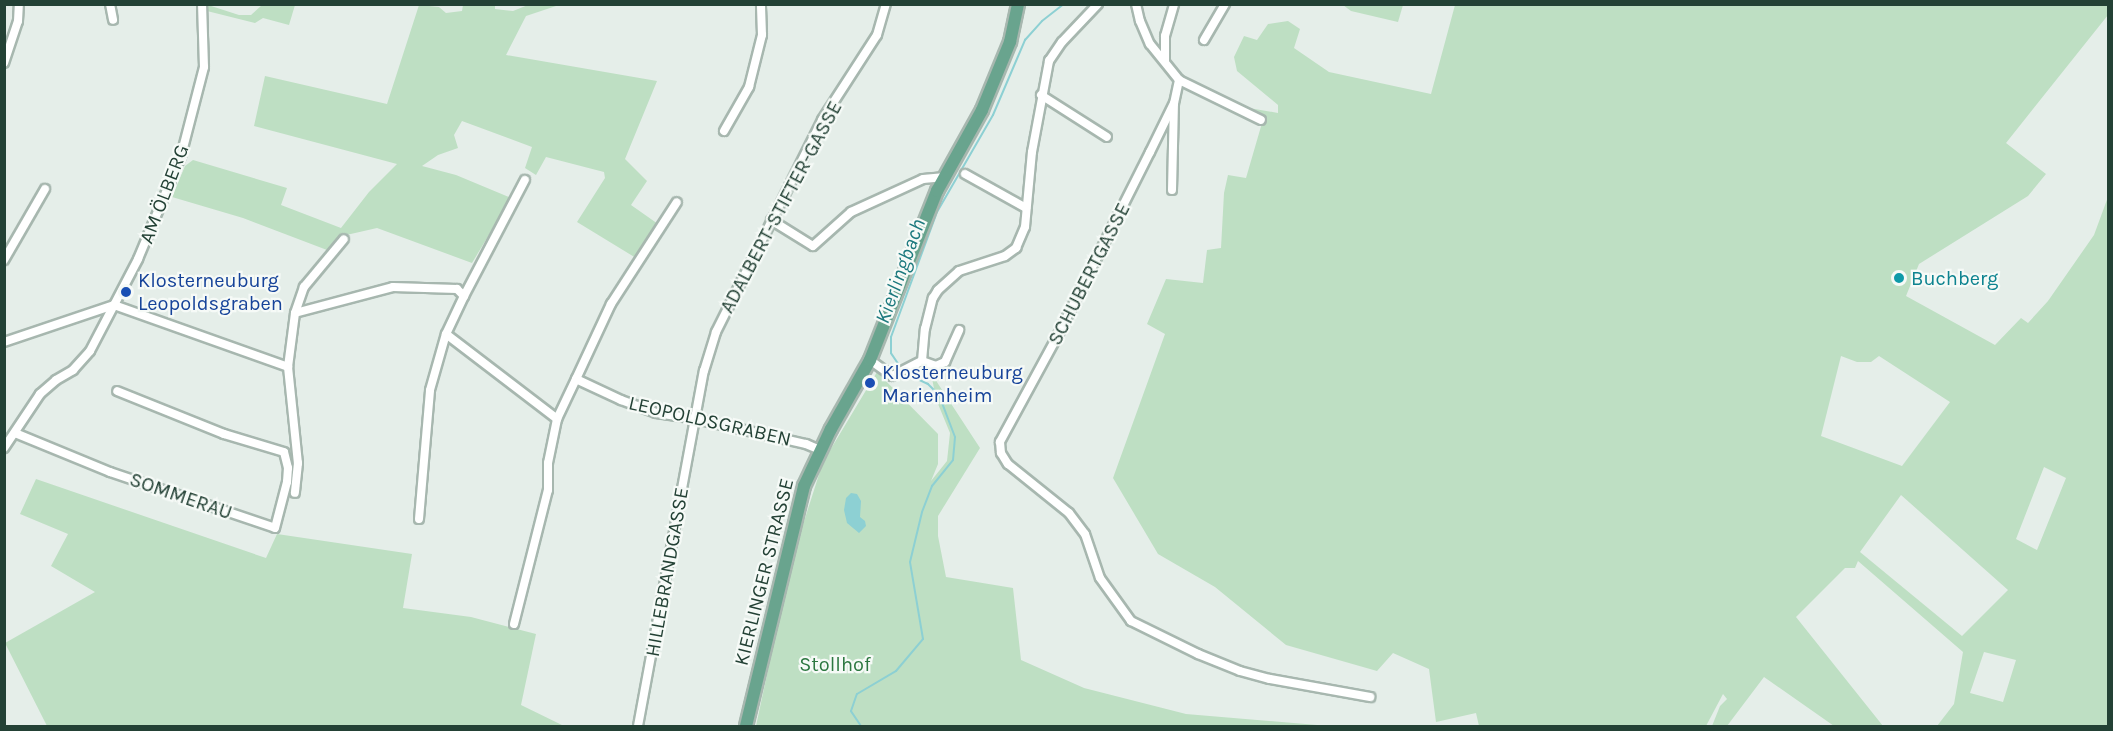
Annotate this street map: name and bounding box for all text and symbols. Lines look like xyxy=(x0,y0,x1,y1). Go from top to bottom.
street label: ADALBERT-STIFTER-GASSE xyxy=(715,97,847,317)
street label: AM ÖLBERG xyxy=(134,141,194,247)
street label: SCHUBERTGASSE xyxy=(1043,199,1135,349)
water label: Kierlingbach xyxy=(869,215,931,327)
place label: Buchberg xyxy=(1911,266,1998,290)
place label: Klosterneuburg Leopoldsgraben xyxy=(138,268,283,315)
marker: Buchberg xyxy=(1892,271,1906,285)
marker: Klosterneuburg Leopoldsgraben xyxy=(119,285,133,299)
place label: Klosterneuburg Marienheim xyxy=(882,360,1023,407)
marker: Klosterneuburg Marienheim xyxy=(863,376,877,390)
street label: LEOPOLDSGRABEN xyxy=(626,391,794,451)
street label: SOMMERAU xyxy=(127,467,235,525)
street label: KIERLINGER STRASSE xyxy=(729,476,799,668)
street label: HILLEBRANDGASSE xyxy=(640,485,694,659)
park label: Stollhof xyxy=(799,652,871,676)

